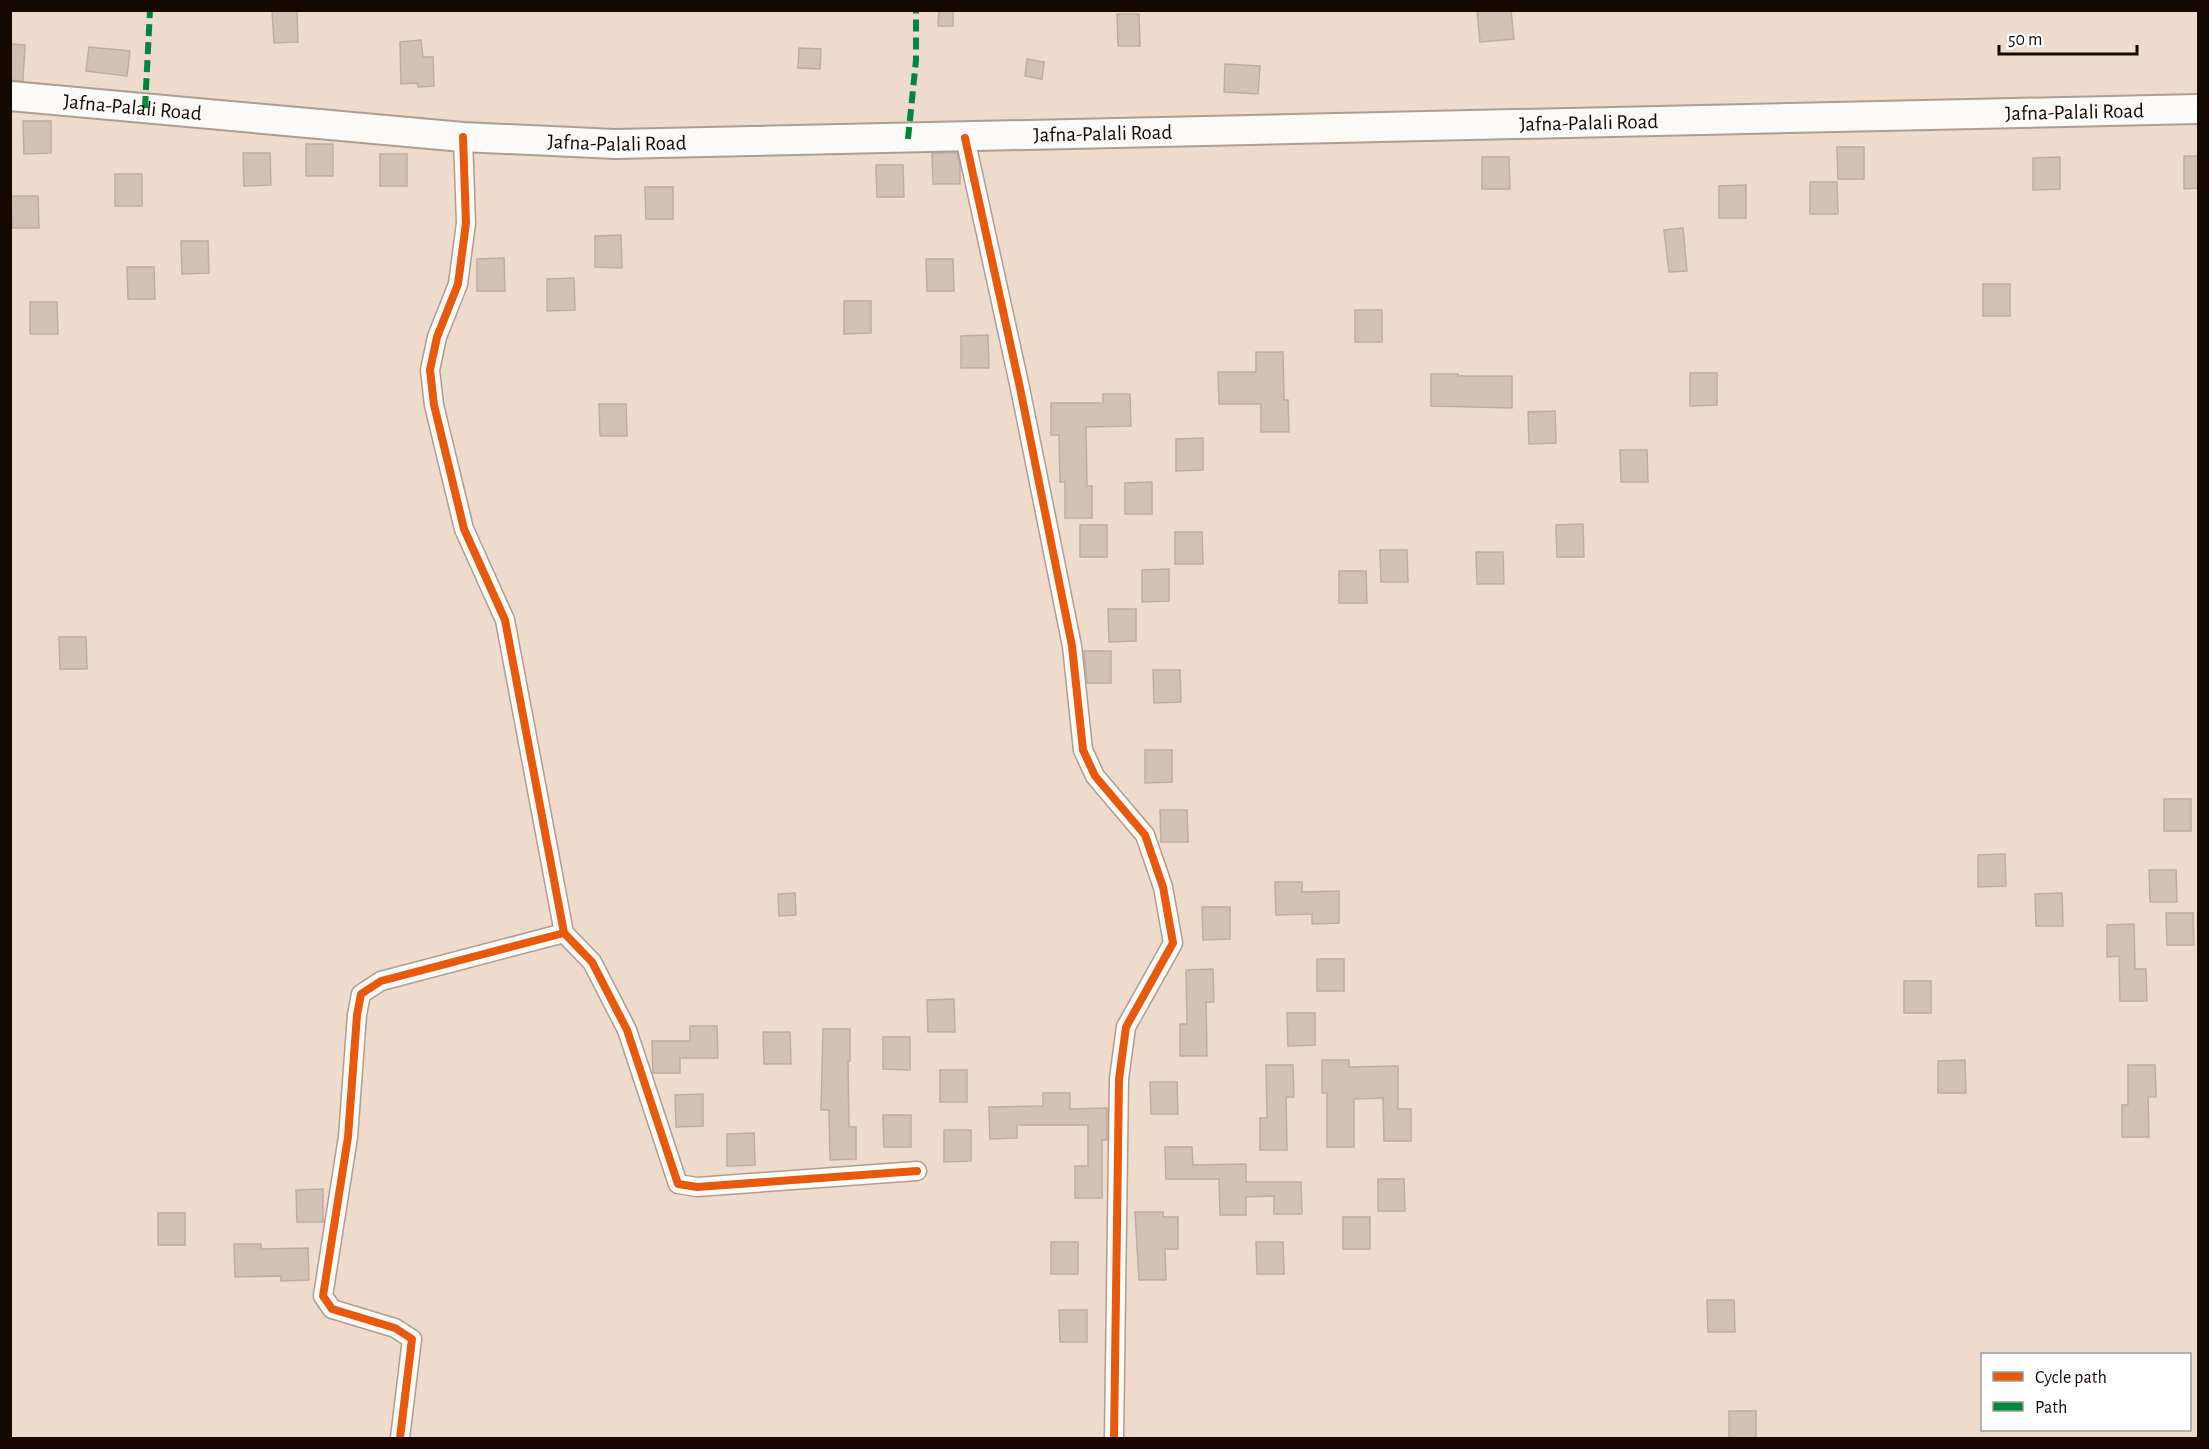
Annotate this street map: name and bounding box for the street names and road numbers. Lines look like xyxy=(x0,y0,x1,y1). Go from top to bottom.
street label: Jafna-Palali Road xyxy=(62,91,203,124)
street label: Jafna-Palali Road xyxy=(2005,100,2144,124)
street label: Jafna-Palali Road xyxy=(1519,111,1659,135)
street label: Jafna-Palali Road xyxy=(1033,122,1173,146)
street label: Jafna-Palali Road xyxy=(547,131,687,155)

